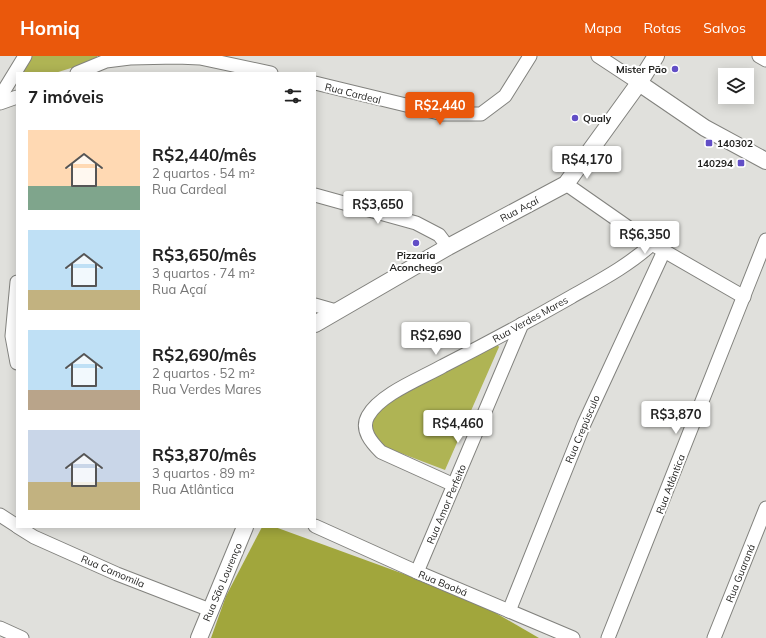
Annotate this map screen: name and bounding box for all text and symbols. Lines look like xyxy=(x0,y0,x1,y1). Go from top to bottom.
text: Homiq xyxy=(20,16,80,40)
text: Mapa xyxy=(584,19,622,37)
text: Rotas xyxy=(644,19,681,37)
text: Salvos xyxy=(703,19,746,37)
place label: Mister Pão xyxy=(616,63,667,76)
marker: Mister Pão xyxy=(670,64,680,74)
map controls xyxy=(718,68,754,104)
button: layers xyxy=(718,68,754,104)
street label: Rua Cardeal xyxy=(323,80,382,107)
icon: filters xyxy=(282,85,304,107)
text: 7 imóveis xyxy=(28,86,104,107)
pin: R$2,440 xyxy=(403,92,477,126)
text: R$2,440 xyxy=(414,97,466,113)
place label: Qualy xyxy=(583,112,612,125)
marker: Qualy xyxy=(570,113,580,123)
place label: 140302 xyxy=(717,137,753,150)
marker: 140302 xyxy=(704,138,714,148)
text: R$2,440/mês xyxy=(152,144,257,165)
icon: home xyxy=(60,146,108,194)
pin: R$4,170 xyxy=(550,146,624,180)
text: R$4,170 xyxy=(561,151,613,167)
place label: 140294 xyxy=(697,157,733,170)
marker: 140294 xyxy=(736,158,746,168)
text: 2 quartos · 54 m² xyxy=(152,165,255,181)
text: Rua Cardeal xyxy=(152,181,227,197)
pin: R$3,650 xyxy=(341,191,415,225)
street label: Rua Açaí xyxy=(498,194,541,225)
text: R$3,650 xyxy=(352,196,404,212)
pin: R$6,350 xyxy=(608,221,682,255)
text: R$6,350 xyxy=(619,226,671,242)
marker: Pizzaria Aconchego xyxy=(411,238,421,248)
text: R$3,650/mês xyxy=(152,244,257,265)
icon: home xyxy=(60,246,108,294)
place label: Pizzaria Aconchego xyxy=(389,249,443,274)
text: 3 quartos · 74 m² xyxy=(152,265,255,281)
text: Rua Açaí xyxy=(152,281,206,297)
street label: Rua Verdes Mares xyxy=(490,293,570,346)
pin: R$2,690 xyxy=(399,322,473,356)
text: R$2,690 xyxy=(410,327,462,343)
text: R$2,690/mês xyxy=(152,344,257,365)
icon: home xyxy=(60,346,108,394)
text: 2 quartos · 52 m² xyxy=(152,365,255,381)
text: Rua Verdes Mares xyxy=(152,381,262,397)
street label: Rua Crepúsculo xyxy=(562,393,603,465)
pin: R$3,870 xyxy=(639,401,713,435)
text: R$3,870 xyxy=(650,406,702,422)
pin: R$4,460 xyxy=(421,410,495,444)
text: R$4,460 xyxy=(432,415,484,431)
text: R$3,870/mês xyxy=(152,444,257,465)
icon: home xyxy=(60,446,108,494)
street label: Rua Atlântica xyxy=(653,452,688,516)
street label: Rua Amor Perfeito xyxy=(424,462,469,546)
text: 3 quartos · 89 m² xyxy=(152,465,255,481)
text: Rua Atlântica xyxy=(152,481,234,497)
street label: Rua São Lourenço xyxy=(200,541,245,623)
street label: Rua Guaraná xyxy=(723,542,758,604)
street label: Rua Camomila xyxy=(79,552,147,591)
street label: Rua Baobá xyxy=(416,568,469,599)

